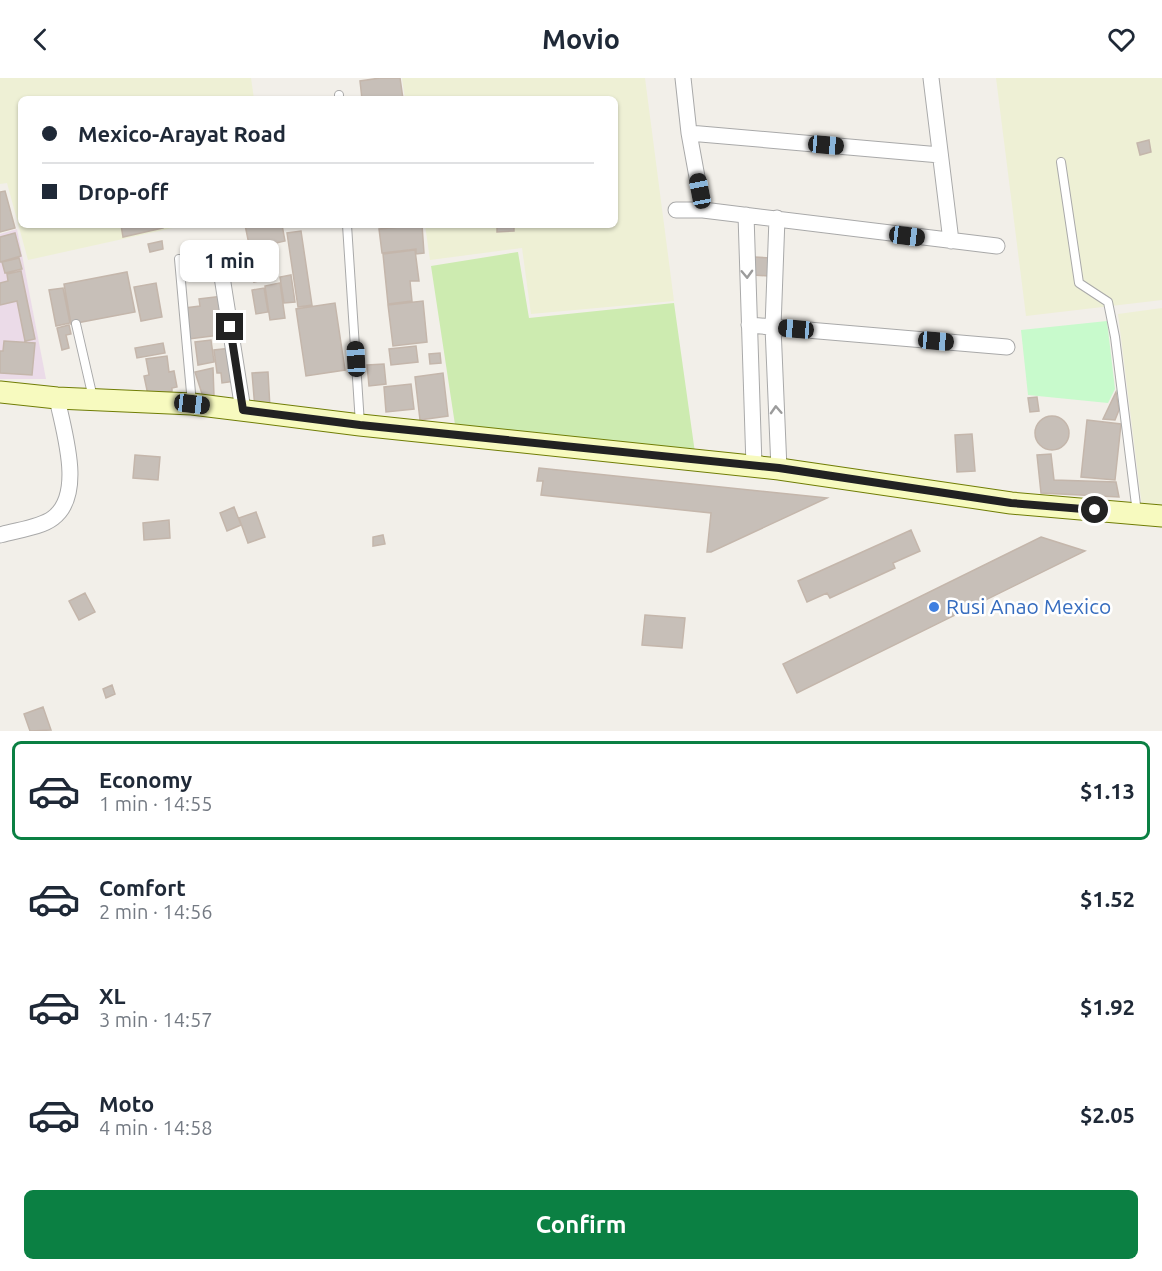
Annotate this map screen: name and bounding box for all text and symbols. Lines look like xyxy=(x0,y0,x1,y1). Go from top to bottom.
icon: back xyxy=(24,23,57,56)
icon: heart xyxy=(1105,23,1138,56)
text: Movio xyxy=(542,24,620,54)
text: Mexico-Arayat Road xyxy=(78,121,286,146)
car xyxy=(807,134,845,156)
car xyxy=(688,172,712,210)
text: Drop-off xyxy=(78,179,168,204)
car xyxy=(888,225,926,247)
callout: 1 min xyxy=(180,240,280,282)
text: 1 min xyxy=(204,249,255,272)
one-way arrow xyxy=(741,269,754,278)
route end xyxy=(216,313,243,340)
car xyxy=(777,318,815,340)
car xyxy=(917,330,955,352)
car xyxy=(346,341,366,377)
car xyxy=(173,393,211,415)
one-way arrow xyxy=(770,406,783,415)
route start xyxy=(1081,496,1108,523)
place label: Rusi Anao Mexico xyxy=(946,594,1111,618)
marker: Rusi Anao Mexico xyxy=(927,600,941,614)
icon: car xyxy=(27,764,81,818)
text: Economy xyxy=(99,767,192,792)
text: $1.13 xyxy=(1080,778,1135,803)
text: 1 min · 14:55 xyxy=(99,792,213,815)
icon: car xyxy=(27,872,81,926)
text: Comfort xyxy=(99,875,186,900)
text: $1.52 xyxy=(1080,886,1135,911)
text: 2 min · 14:56 xyxy=(99,900,213,923)
icon: car xyxy=(27,980,81,1034)
text: XL xyxy=(99,983,126,1008)
text: $1.92 xyxy=(1080,994,1135,1019)
text: 3 min · 14:57 xyxy=(99,1008,213,1031)
icon: car xyxy=(27,1088,81,1142)
text: Moto xyxy=(99,1091,154,1116)
text: $2.05 xyxy=(1080,1102,1135,1127)
text: 4 min · 14:58 xyxy=(99,1116,213,1139)
button: Confirm xyxy=(24,1190,1138,1259)

